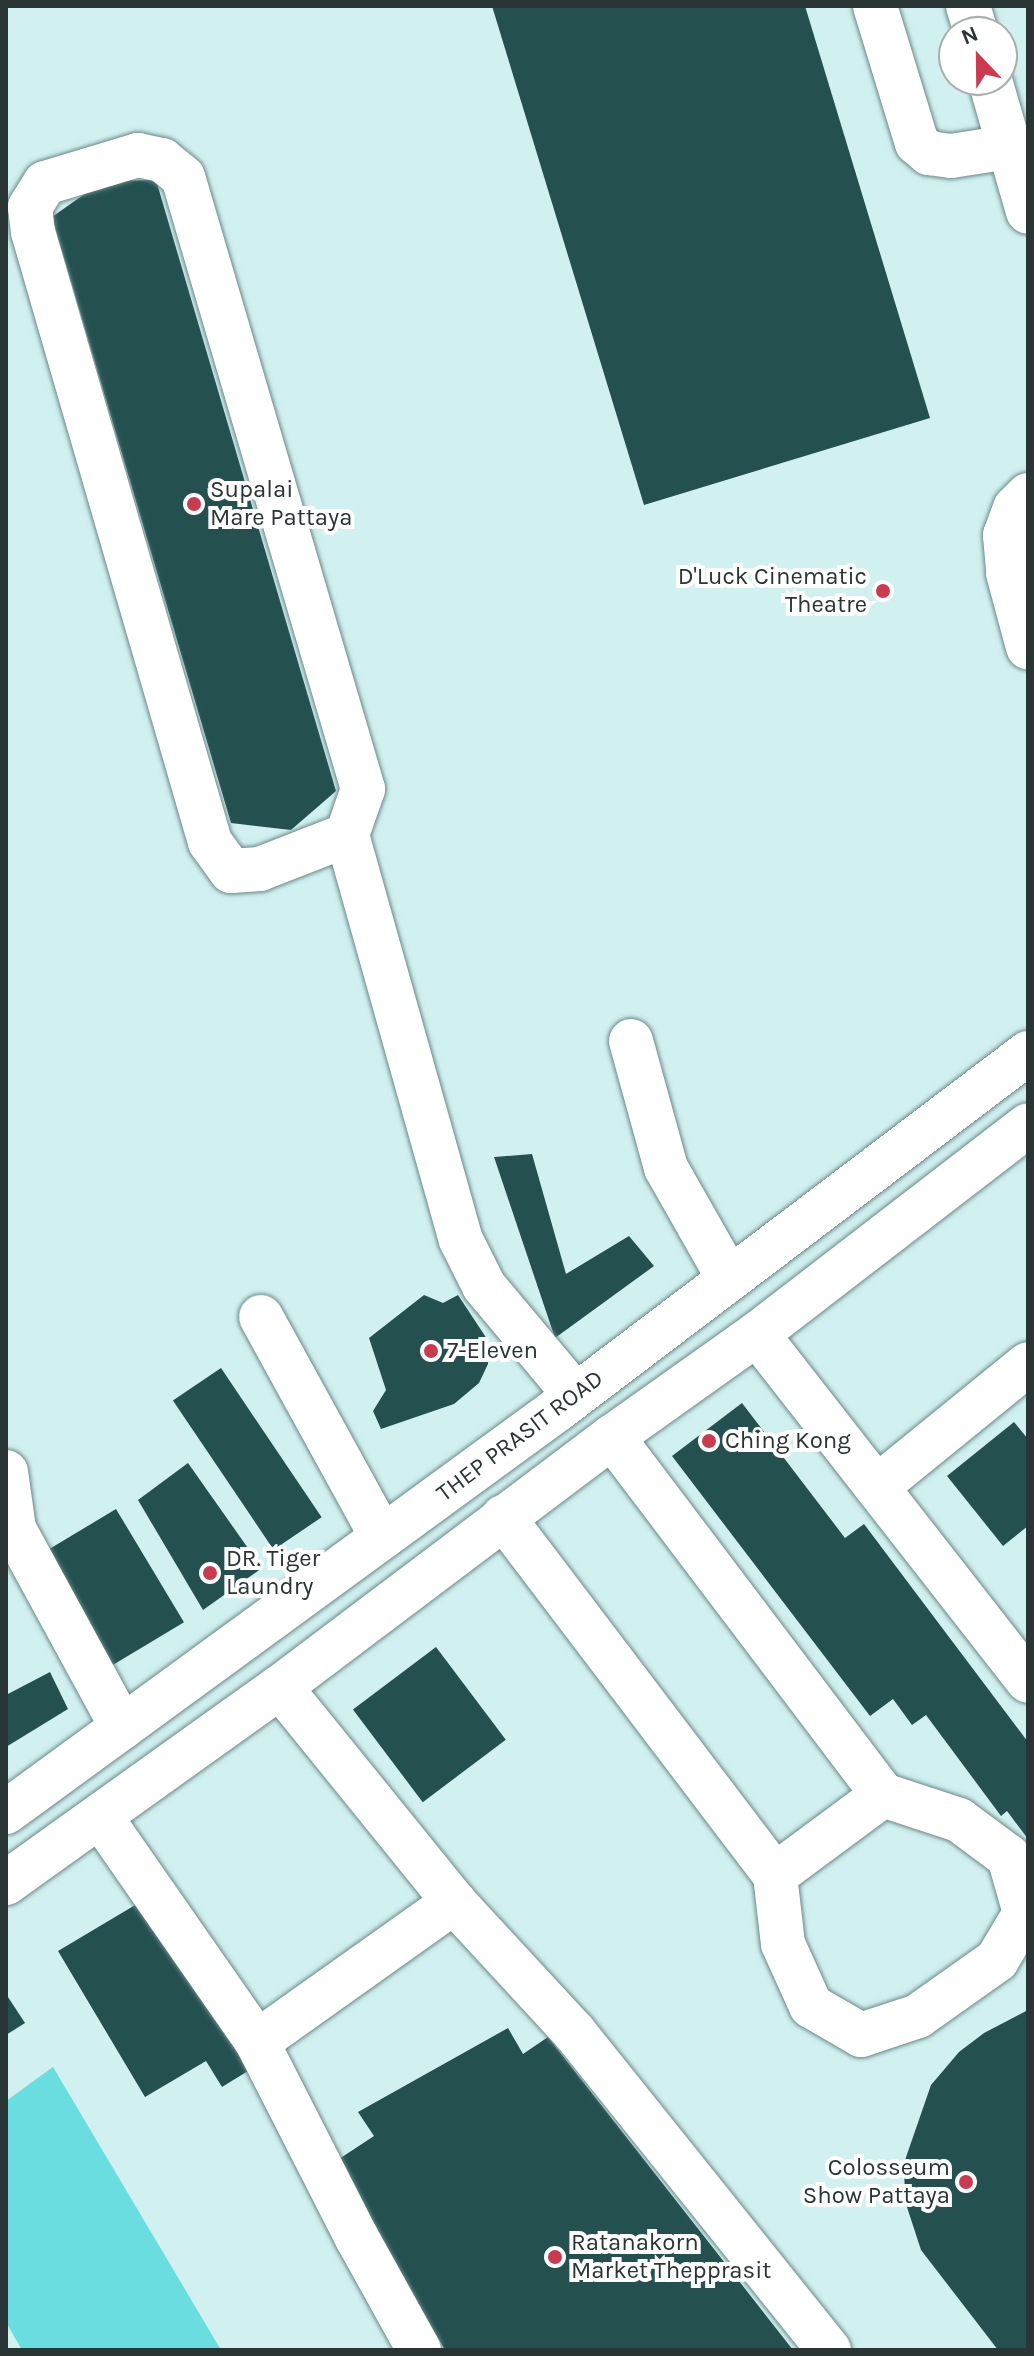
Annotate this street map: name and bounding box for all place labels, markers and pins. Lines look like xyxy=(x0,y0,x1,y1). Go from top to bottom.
place label: Supalai Mare Pattaya xyxy=(210,476,352,532)
marker: Supalai Mare Pattaya xyxy=(185,495,203,513)
place label: D'Luck Cinematic Theatre xyxy=(678,563,867,619)
marker: D'Luck Cinematic Theatre xyxy=(874,582,892,600)
place label: 7-Eleven xyxy=(447,1337,538,1365)
marker: 7-Eleven xyxy=(422,1342,440,1360)
place label: Ching Kong xyxy=(725,1427,851,1455)
marker: Ching Kong xyxy=(700,1432,718,1450)
place label: DR. Tiger Laundry xyxy=(226,1545,320,1601)
marker: DR. Tiger Laundry xyxy=(201,1564,219,1582)
place label: Colosseum Show Pattaya xyxy=(803,2154,950,2210)
marker: Colosseum Show Pattaya xyxy=(957,2173,975,2191)
place label: Ratanakorn Market Thepprasit xyxy=(571,2229,771,2285)
marker: Ratanakorn Market Thepprasit xyxy=(546,2248,564,2266)

